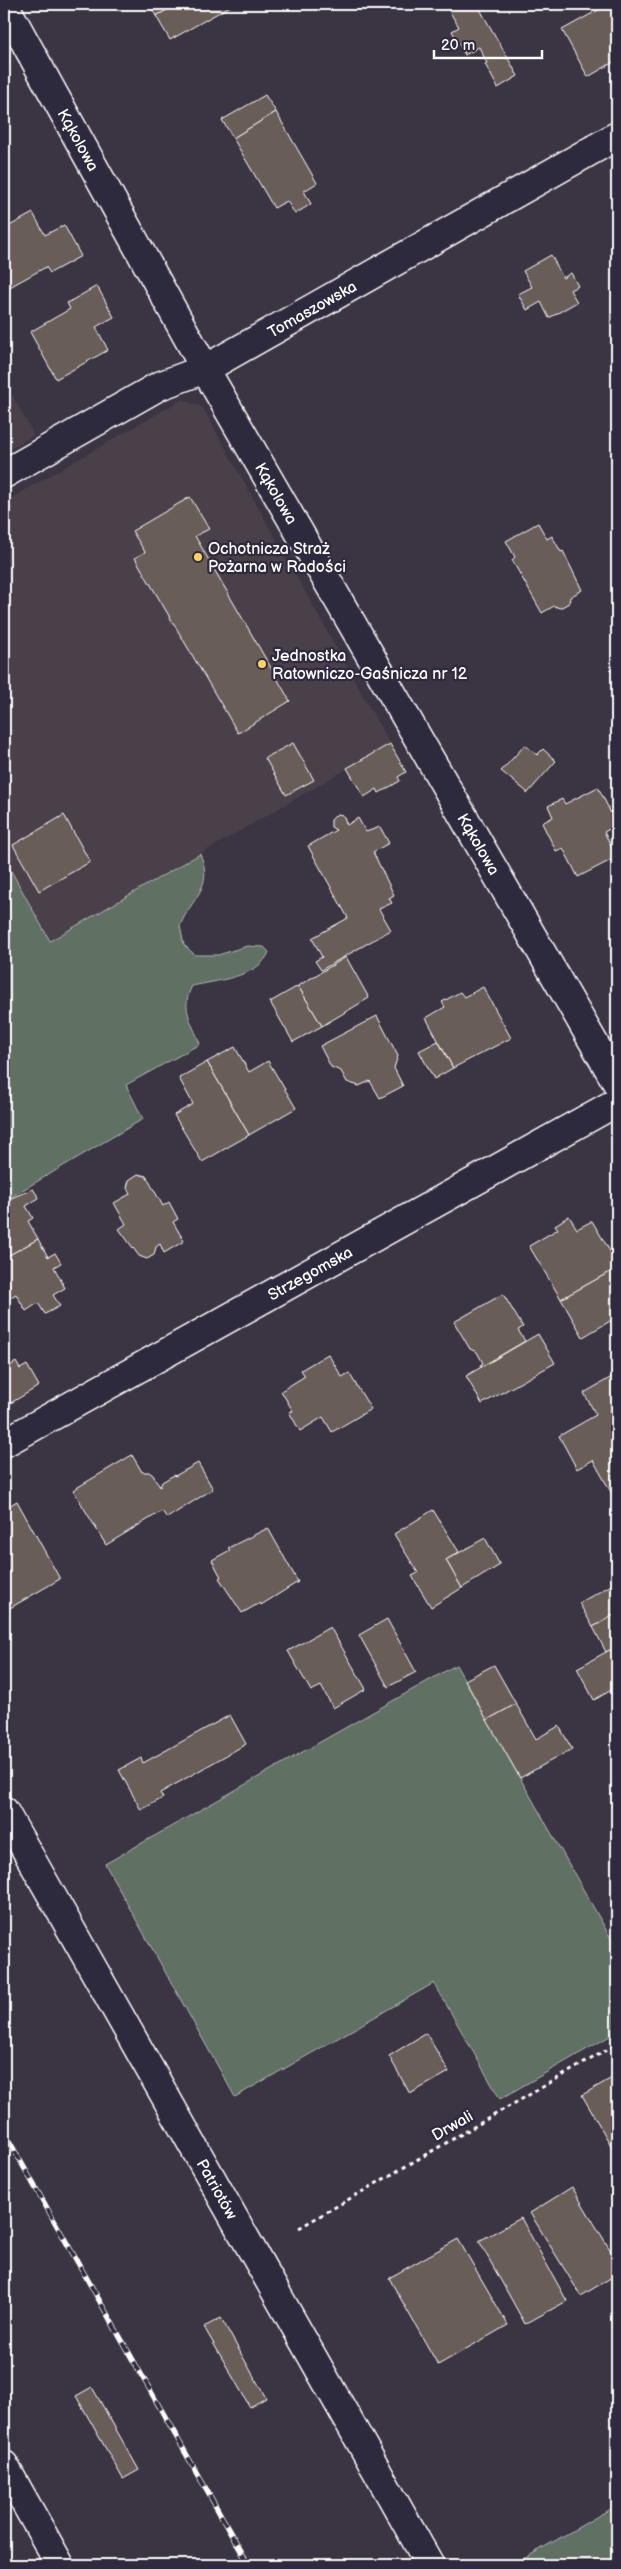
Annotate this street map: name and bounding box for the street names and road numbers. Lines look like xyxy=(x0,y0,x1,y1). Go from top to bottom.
street label: Kąkolowa xyxy=(53,106,102,175)
street label: Tomaszowska xyxy=(265,277,360,343)
street label: Kąkolowa xyxy=(250,460,301,528)
street label: Kąkolowa xyxy=(453,810,503,879)
street label: Strzegomska xyxy=(265,1243,356,1305)
street label: Drwali xyxy=(429,2107,477,2146)
street label: Patriotów xyxy=(192,2156,241,2223)

